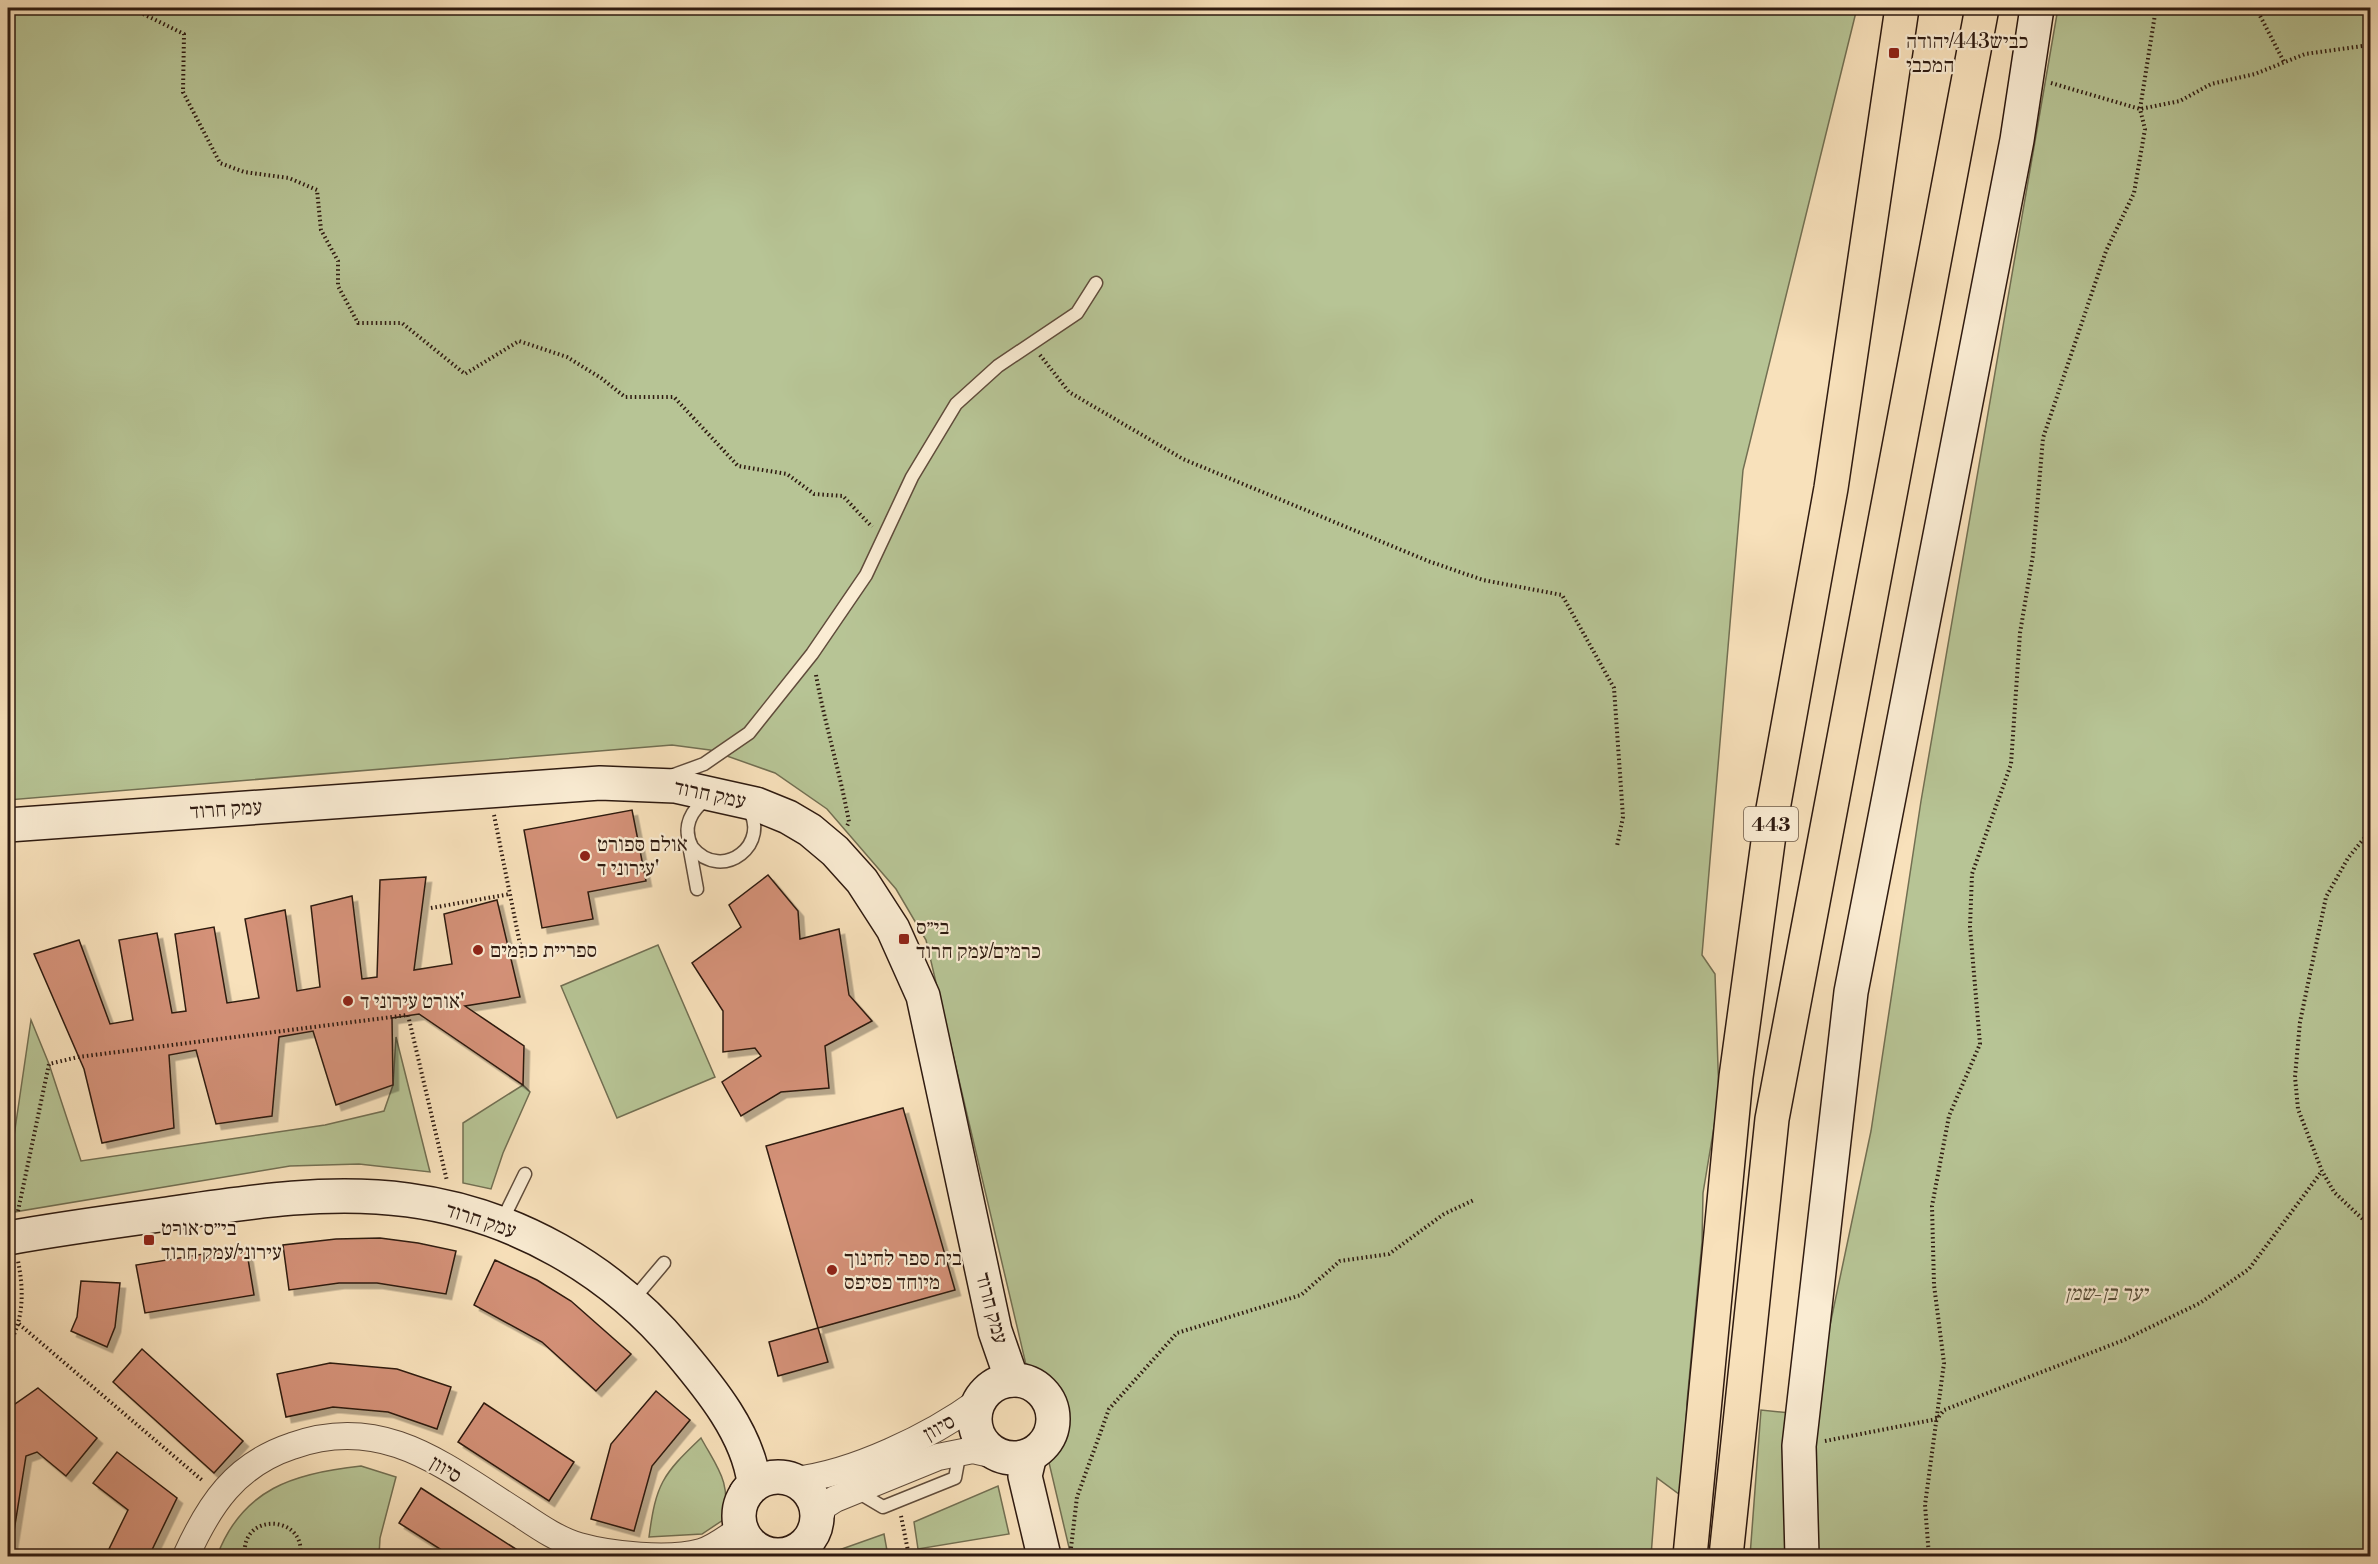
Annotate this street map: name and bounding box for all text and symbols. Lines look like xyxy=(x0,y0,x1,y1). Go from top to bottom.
place label: כביש443/יהודה המכבי xyxy=(1906,29,2029,79)
marker: כביש443/יהודה המכבי xyxy=(1887,46,1901,60)
street label: עמק חרוד xyxy=(671,775,748,815)
street label: עמק חרוד xyxy=(189,794,263,826)
road number: 443 xyxy=(1744,807,1798,841)
place label: אולם ספורט עירוני ד' xyxy=(597,832,688,882)
marker: אולם ספורט עירוני ד' xyxy=(578,849,592,863)
place label: בי״ס כרמים/עמק חרוד xyxy=(916,915,1041,965)
marker: בי״ס כרמים/עמק חרוד xyxy=(897,932,911,946)
place label: ספריית כרמים xyxy=(490,938,597,964)
marker: ספריית כרמים xyxy=(471,943,485,957)
place label: אורט עירוני ד' xyxy=(360,989,465,1015)
marker: אורט עירוני ד' xyxy=(341,994,355,1008)
street label: עמק חרוד xyxy=(442,1197,519,1245)
place label: בי״ס אורט עירוני/עמק חרוד xyxy=(161,1216,282,1266)
marker: בי״ס אורט עירוני/עמק חרוד xyxy=(142,1233,156,1247)
place label: בית ספר לחינוך מיוחד פסיפס xyxy=(844,1246,962,1296)
marker: בית ספר לחינוך מיוחד פסיפס xyxy=(825,1263,839,1277)
street label: עמק חרוד xyxy=(969,1270,1013,1347)
park label: יער בן-שמן xyxy=(2065,1281,2149,1307)
street label: סיוון xyxy=(919,1409,960,1447)
street label: סיוון xyxy=(425,1450,466,1489)

